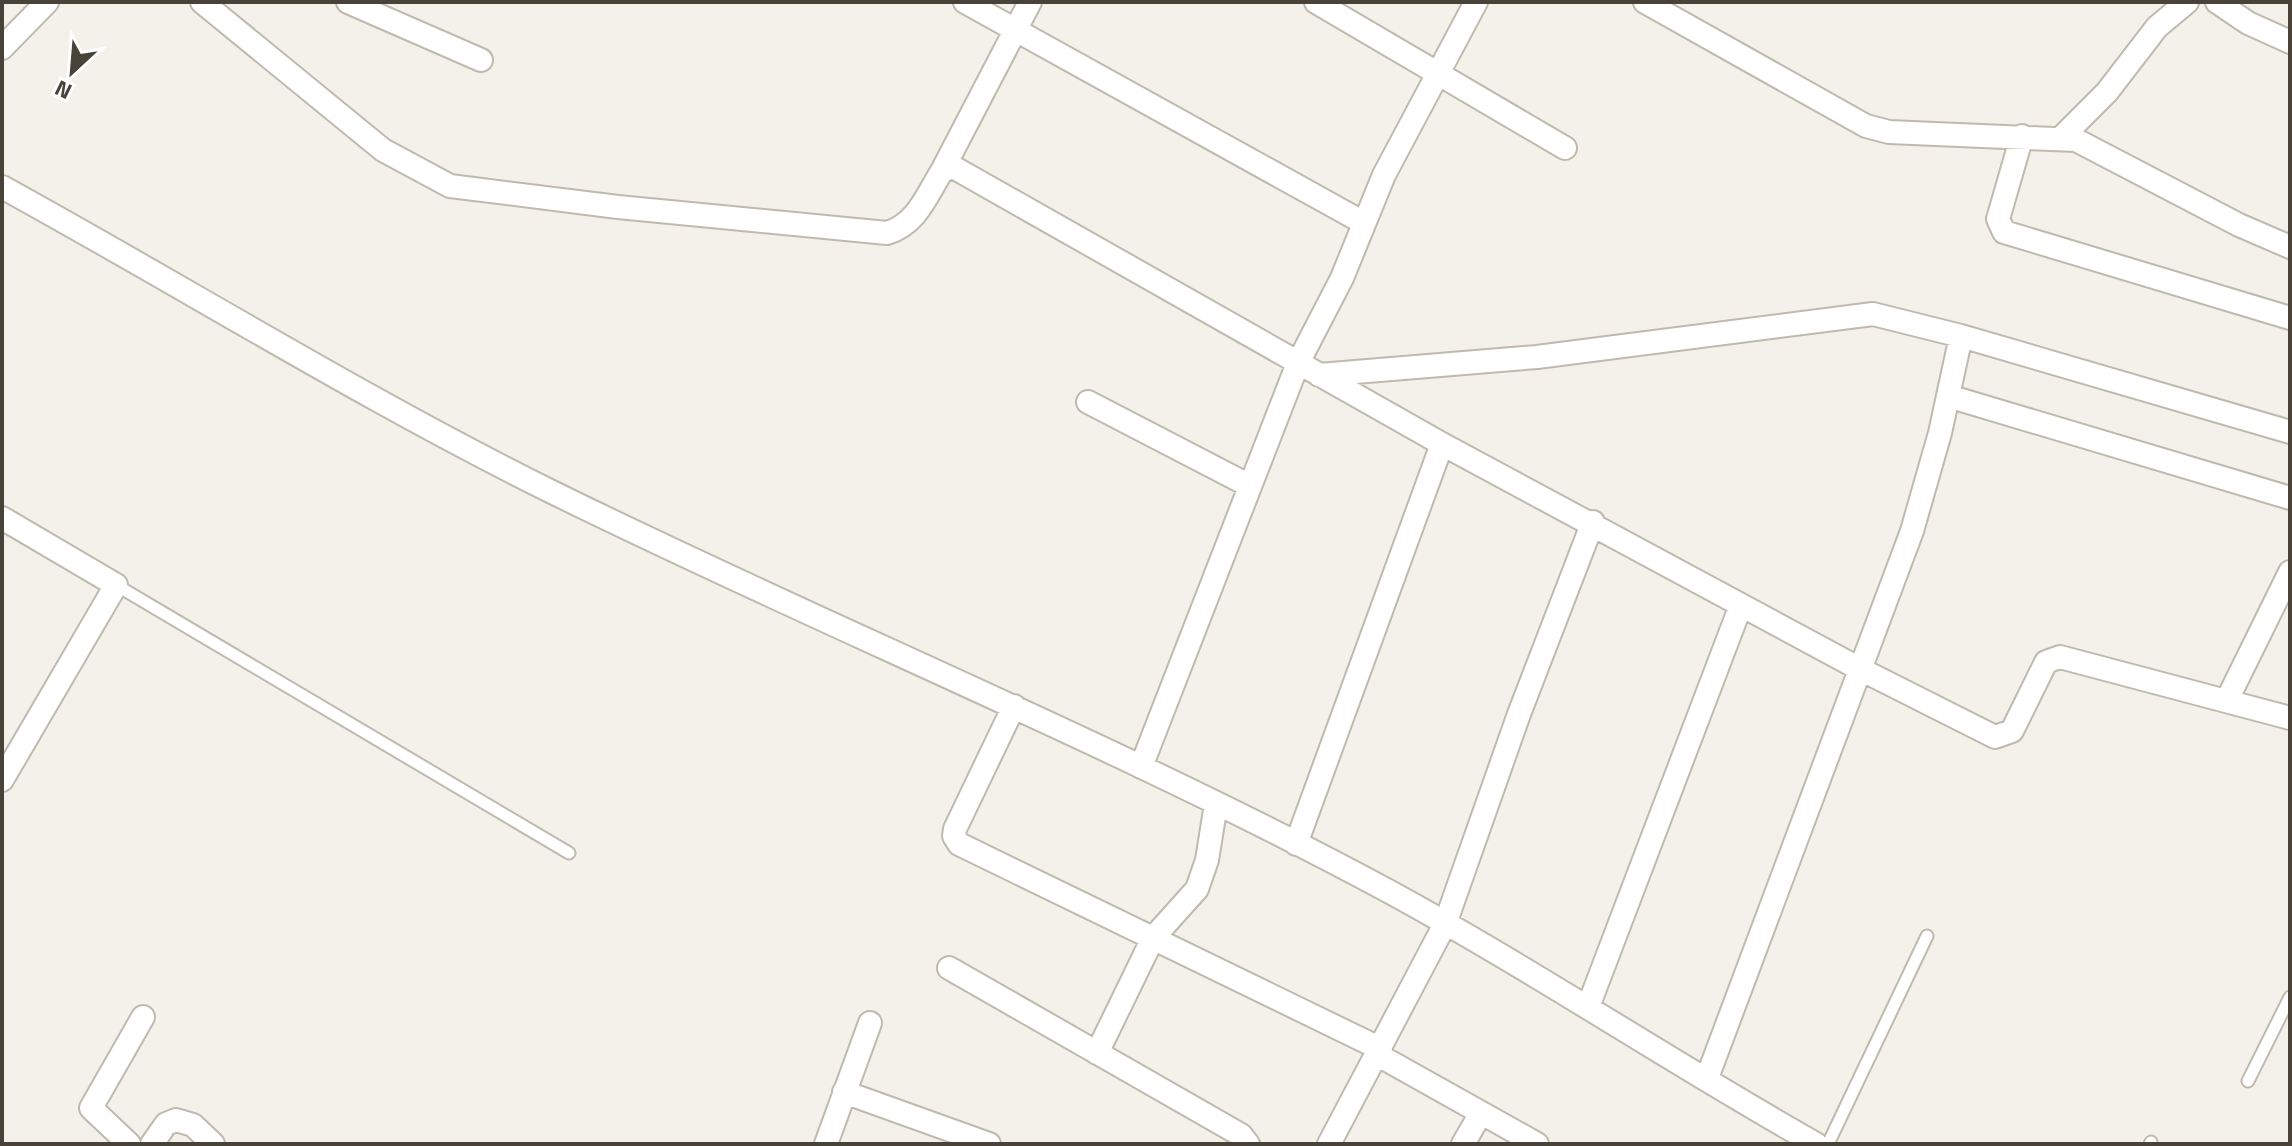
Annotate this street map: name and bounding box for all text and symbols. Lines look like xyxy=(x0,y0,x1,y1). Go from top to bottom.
north arrow xyxy=(32,32,112,112)
text: N xyxy=(49,71,78,109)

